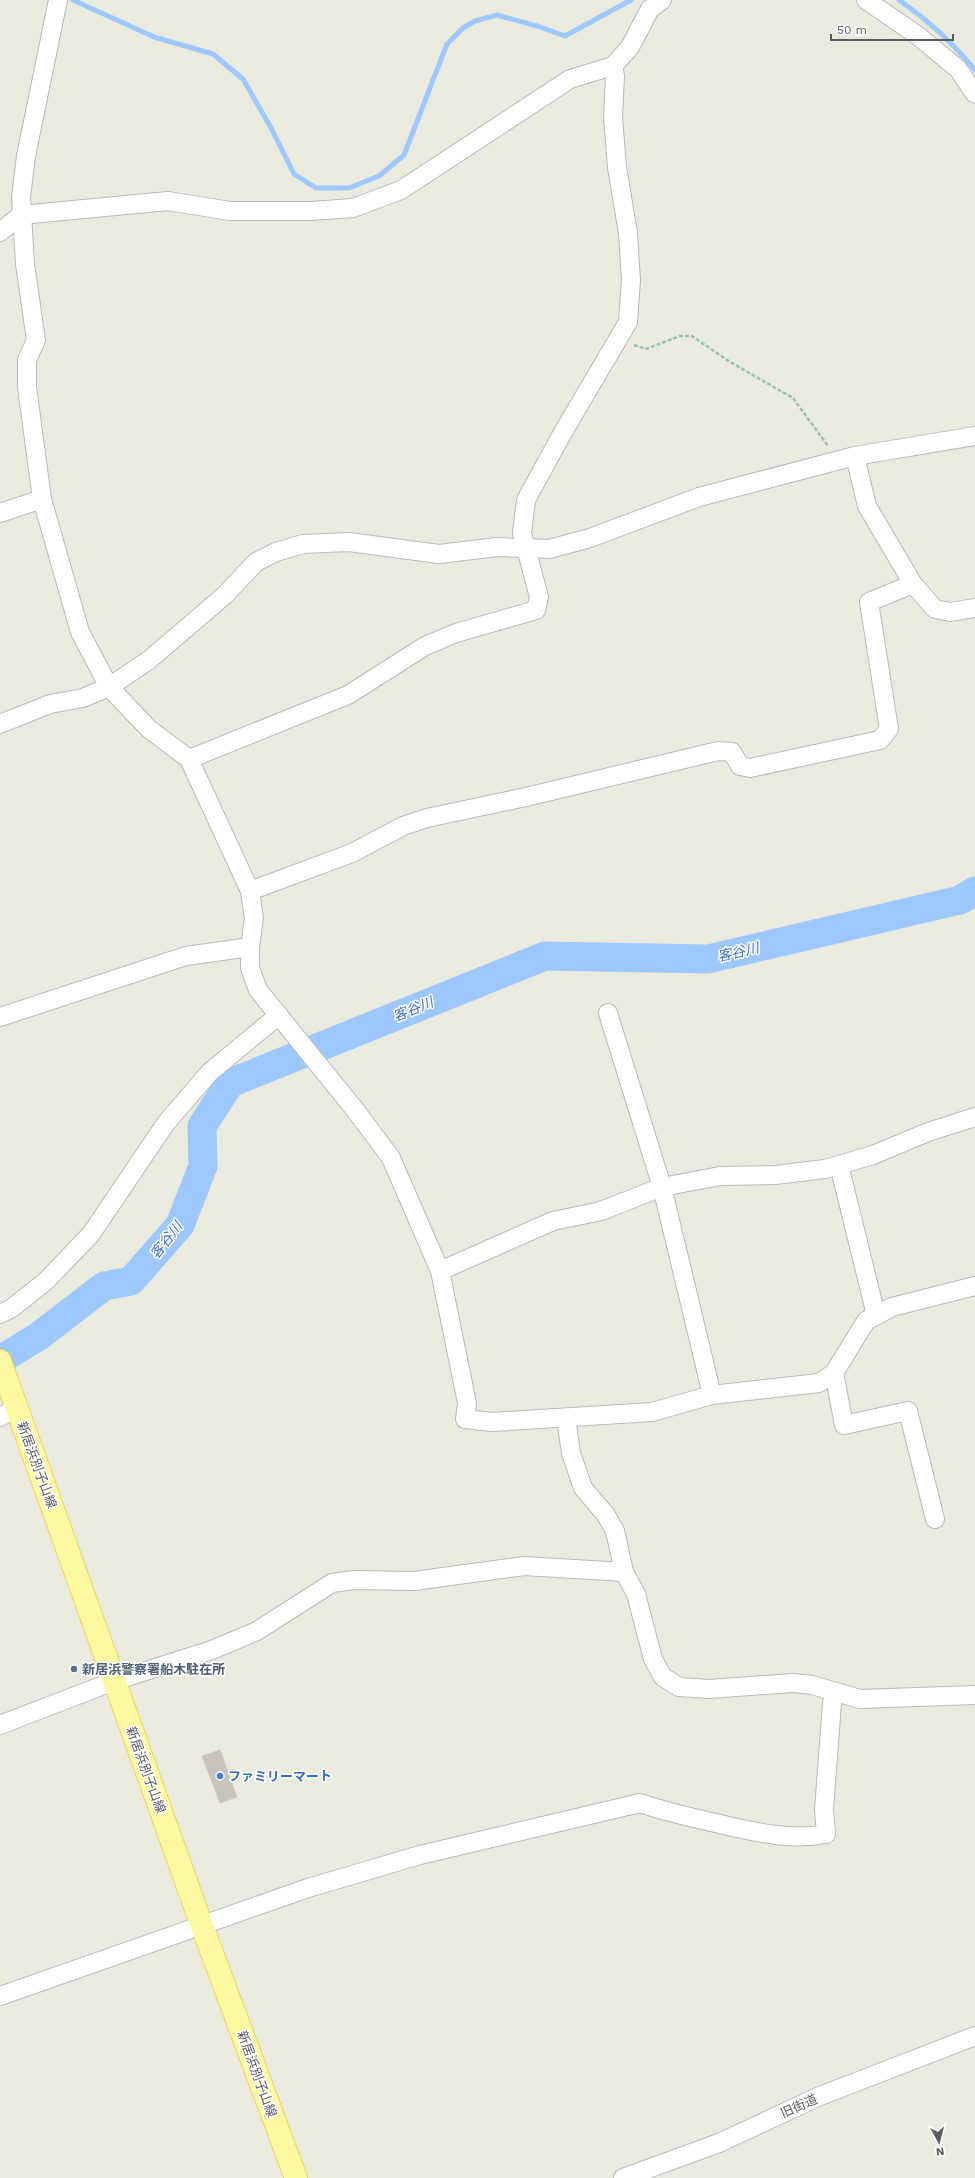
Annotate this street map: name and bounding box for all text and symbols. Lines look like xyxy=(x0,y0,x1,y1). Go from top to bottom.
scale bar xyxy=(831,16,953,42)
text: 50 m xyxy=(837,23,867,37)
water label: 客谷川 xyxy=(716,939,762,965)
water label: 客谷川 xyxy=(391,993,437,1024)
water label: 客谷川 xyxy=(147,1217,186,1261)
street label: 新居浜別子山線 xyxy=(14,1420,60,1510)
place label: 新居浜警察署船木駐在所 xyxy=(82,1662,225,1677)
marker: 新居浜警察署船木駐在所 xyxy=(69,1664,79,1674)
street label: 新居浜別子山線 xyxy=(123,1725,169,1815)
place label: ファミリーマート xyxy=(228,1769,332,1784)
marker: ファミリーマート xyxy=(215,1771,225,1781)
street label: 新居浜別子山線 xyxy=(234,2029,280,2119)
street label: 旧街道 xyxy=(778,2091,820,2121)
north arrow xyxy=(919,2122,959,2162)
text: N xyxy=(935,2144,945,2158)

